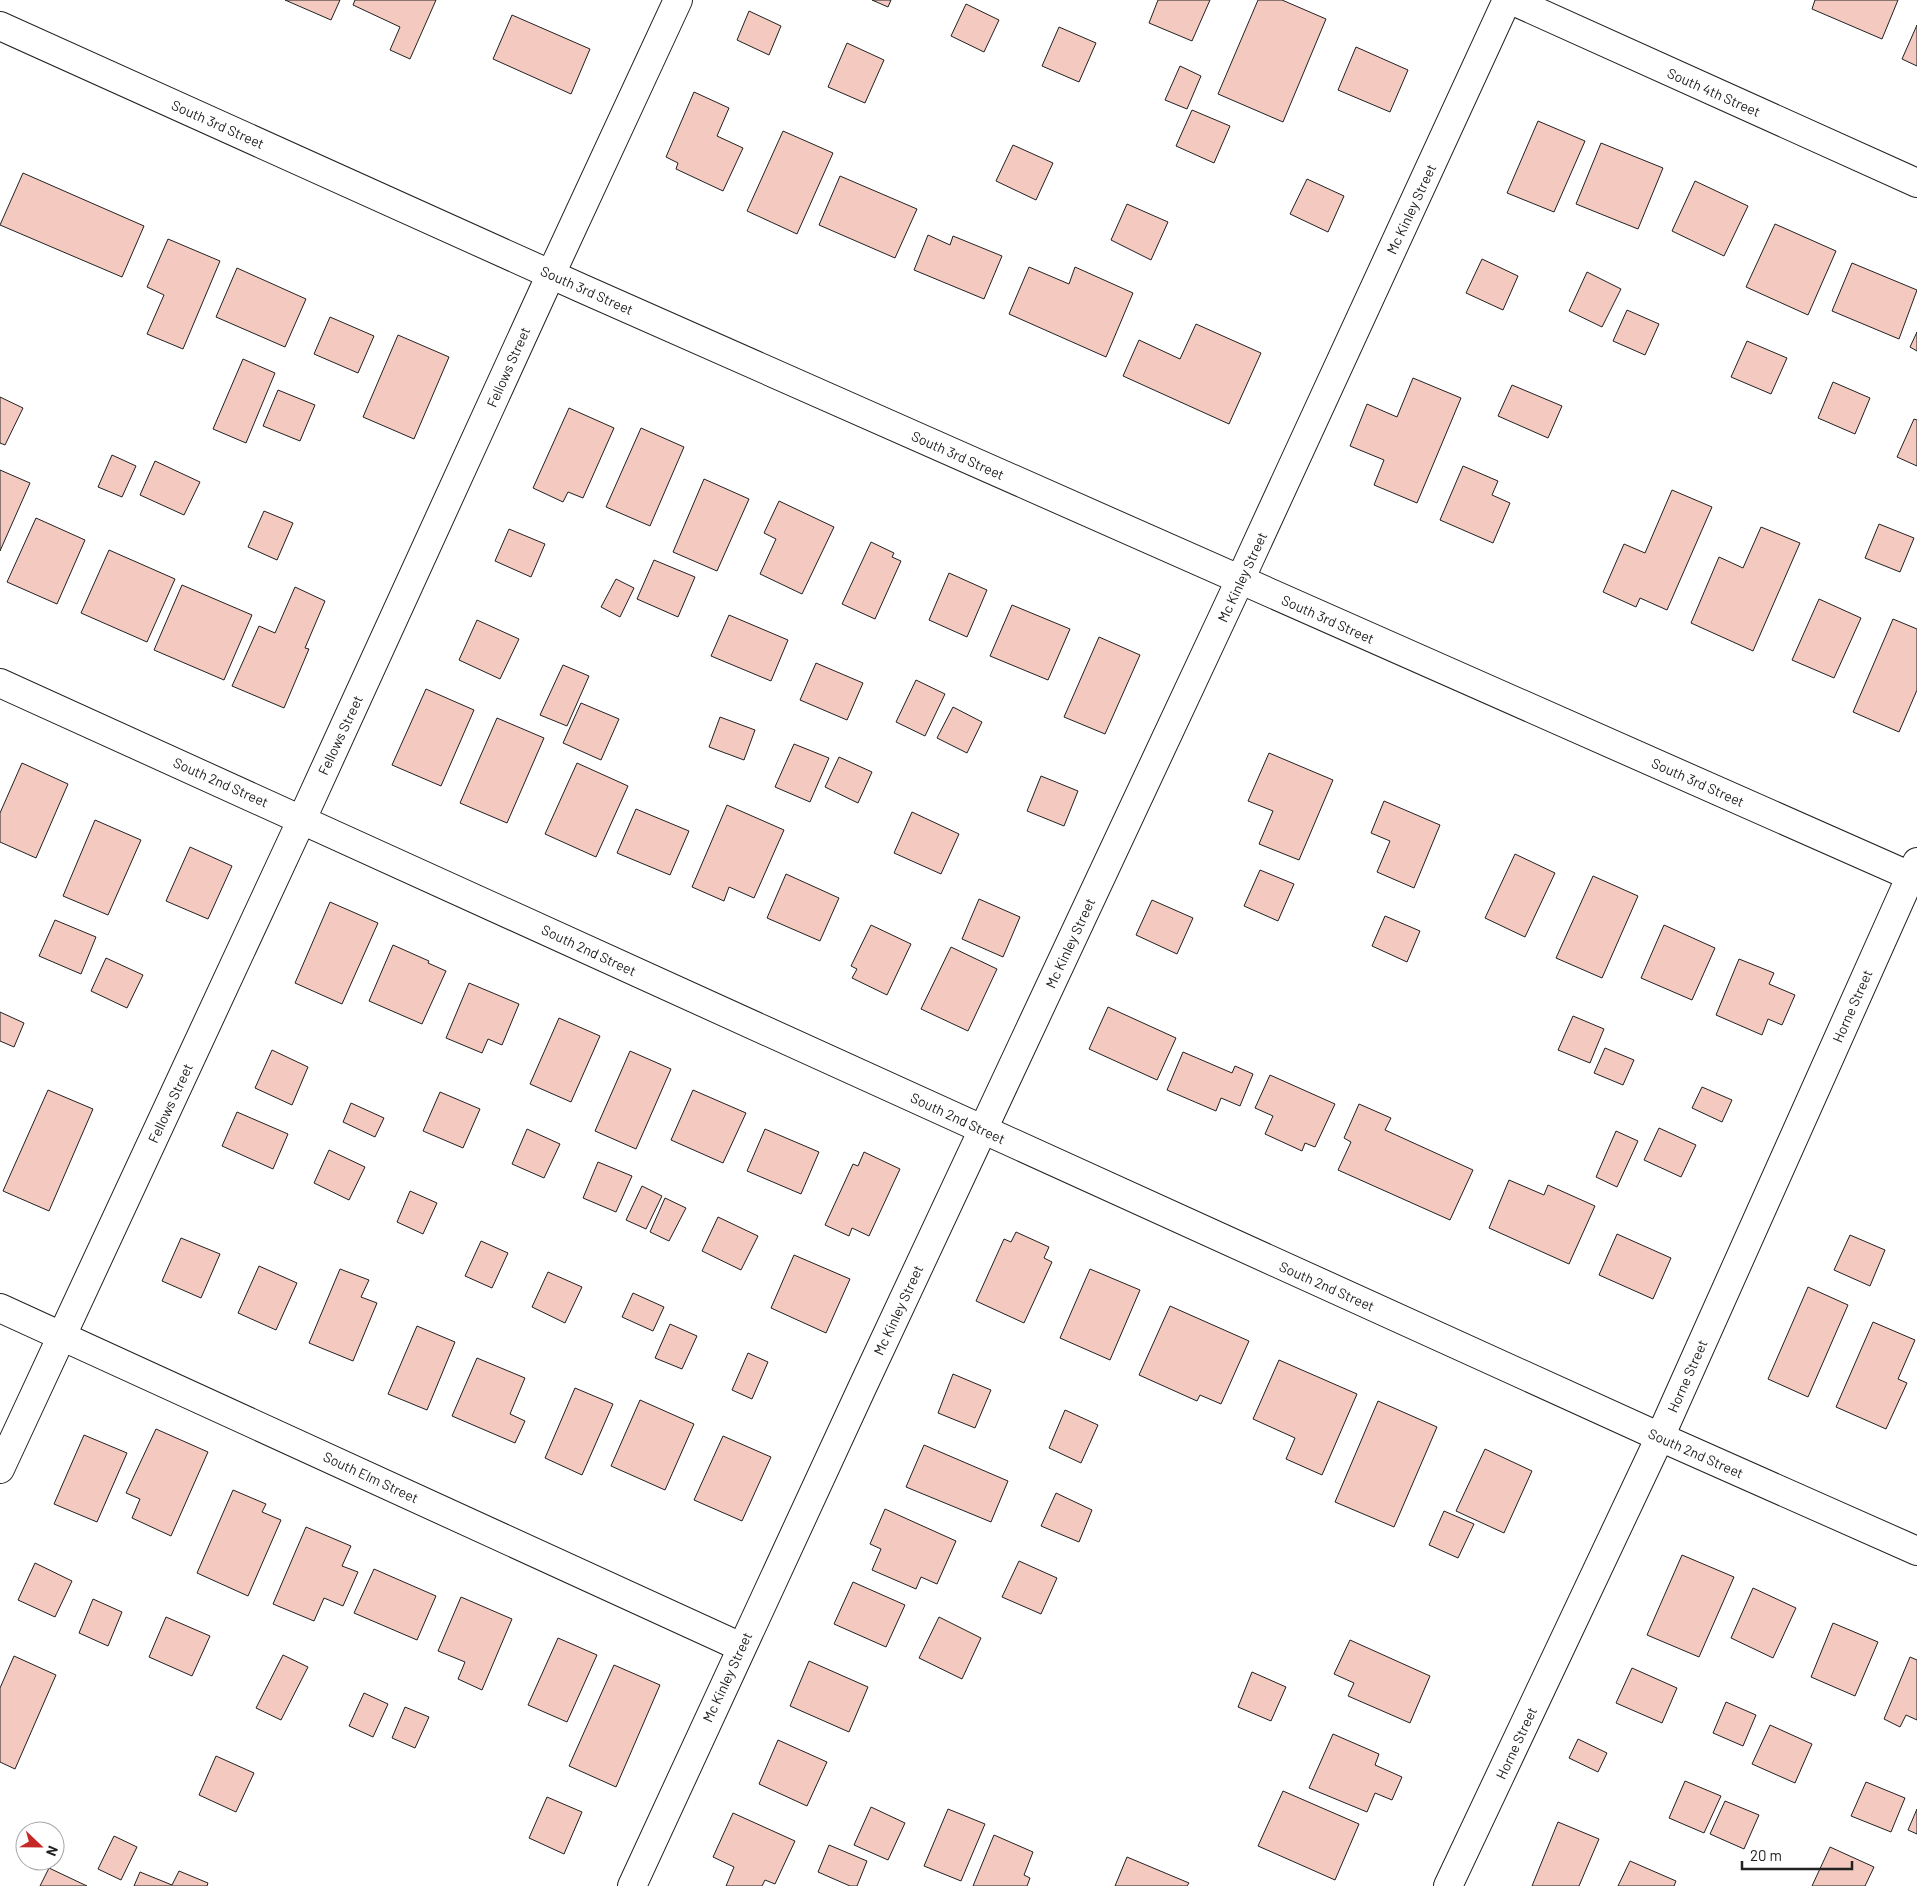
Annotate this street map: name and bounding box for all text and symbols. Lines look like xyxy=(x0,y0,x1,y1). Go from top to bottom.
street label: South 4th Street xyxy=(1665,64,1763,120)
street label: South 3rd Street xyxy=(169,96,267,152)
street label: Mc Kinley Street xyxy=(1383,161,1439,257)
street label: South 3rd Street xyxy=(538,262,636,318)
street label: Fellows Street xyxy=(483,324,533,410)
street label: South 3rd Street xyxy=(909,427,1007,483)
street label: Mc Kinley Street xyxy=(1214,529,1270,625)
street label: South 3rd Street xyxy=(1279,591,1377,647)
street label: Fellows Street xyxy=(314,692,366,778)
street label: South 2nd Street xyxy=(171,753,271,811)
street label: South 3rd Street xyxy=(1649,754,1747,810)
street label: Mc Kinley Street xyxy=(1042,895,1098,991)
street label: South 2nd Street xyxy=(539,921,639,979)
street label: Horne Street xyxy=(1828,967,1876,1045)
street label: Fellows Street xyxy=(144,1060,196,1146)
street label: South 2nd Street xyxy=(908,1089,1008,1147)
street label: South 2nd Street xyxy=(1277,1257,1377,1315)
street label: Mc Kinley Street xyxy=(870,1262,926,1358)
street label: Horne Street xyxy=(1663,1337,1711,1415)
street label: South 2nd Street xyxy=(1646,1424,1746,1482)
street label: South Elm Street xyxy=(321,1448,421,1506)
street label: Mc Kinley Street xyxy=(699,1629,755,1725)
street label: Horne Street xyxy=(1492,1704,1540,1782)
north arrow xyxy=(15,1821,65,1871)
scale bar xyxy=(1742,1838,1852,1870)
text: N xyxy=(43,1844,62,1859)
text: 20 m xyxy=(1750,1846,1782,1864)

